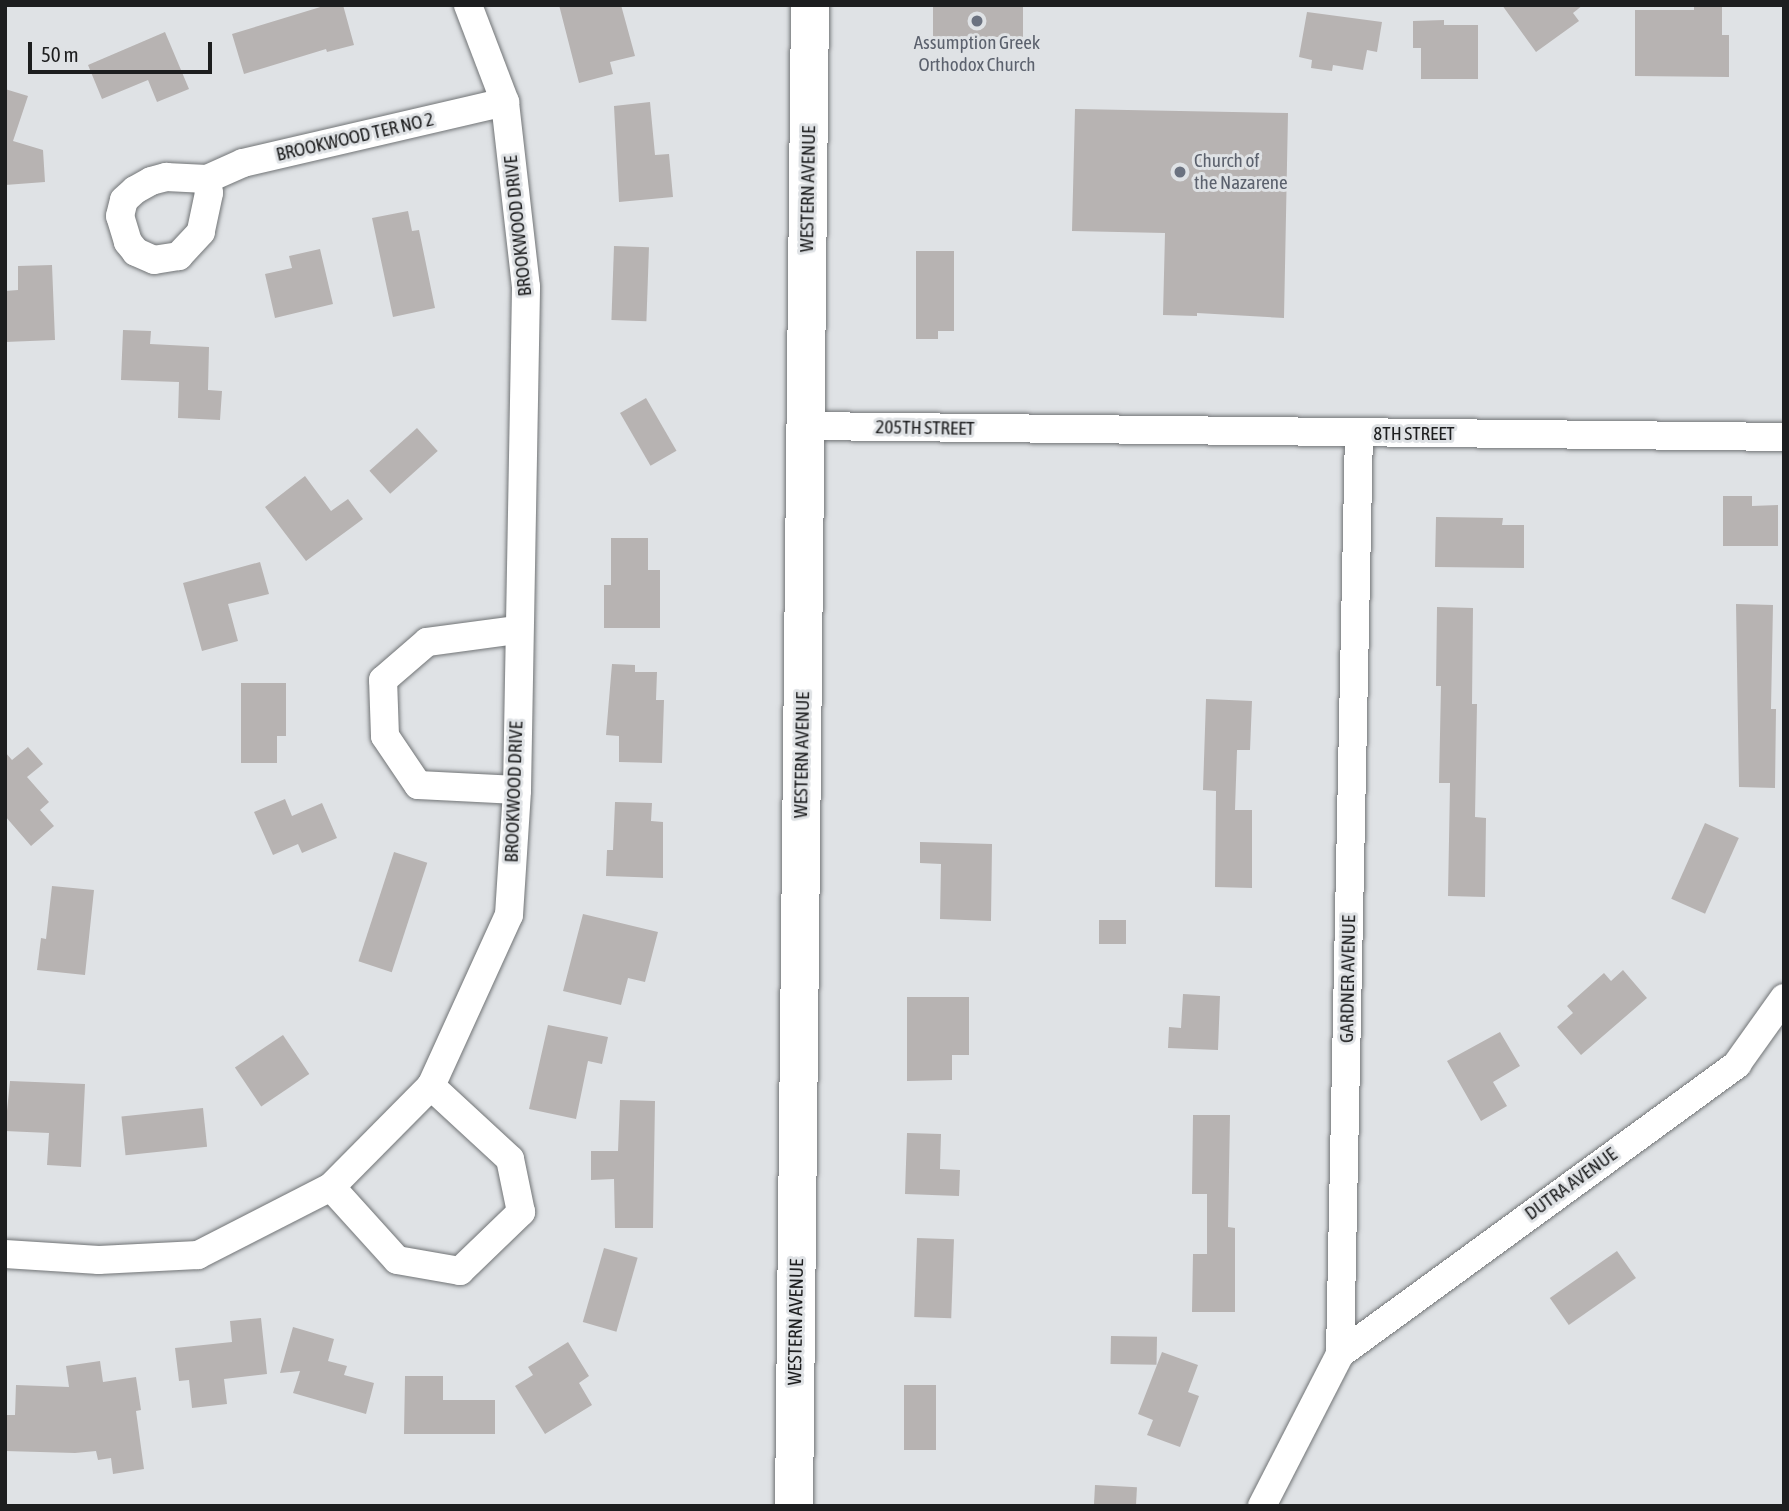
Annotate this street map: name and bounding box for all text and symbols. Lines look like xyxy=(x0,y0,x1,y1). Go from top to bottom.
marker: Assumption Greek Orthodox Church xyxy=(969,13,985,29)
scale bar xyxy=(32,28,215,72)
place label: Assumption Greek Orthodox Church xyxy=(914,32,1040,76)
text: 50 m xyxy=(41,42,79,66)
street label: BROOKWOOD TER NO 2 xyxy=(274,108,436,166)
street label: WESTERN AVENUE xyxy=(795,126,821,252)
place label: Church of the Nazarene xyxy=(1194,150,1288,194)
street label: BROOKWOOD DRIVE xyxy=(499,155,537,297)
marker: Church of the Nazarene xyxy=(1172,164,1188,180)
street label: 205TH STREET xyxy=(875,416,975,440)
street label: 8TH STREET xyxy=(1373,423,1455,445)
street label: WESTERN AVENUE xyxy=(789,692,815,818)
street label: BROOKWOOD DRIVE xyxy=(500,721,528,863)
street label: GARDNER AVENUE xyxy=(1335,915,1361,1043)
street label: DUTRA AVENUE xyxy=(1520,1143,1622,1225)
street label: WESTERN AVENUE xyxy=(783,1259,809,1385)

